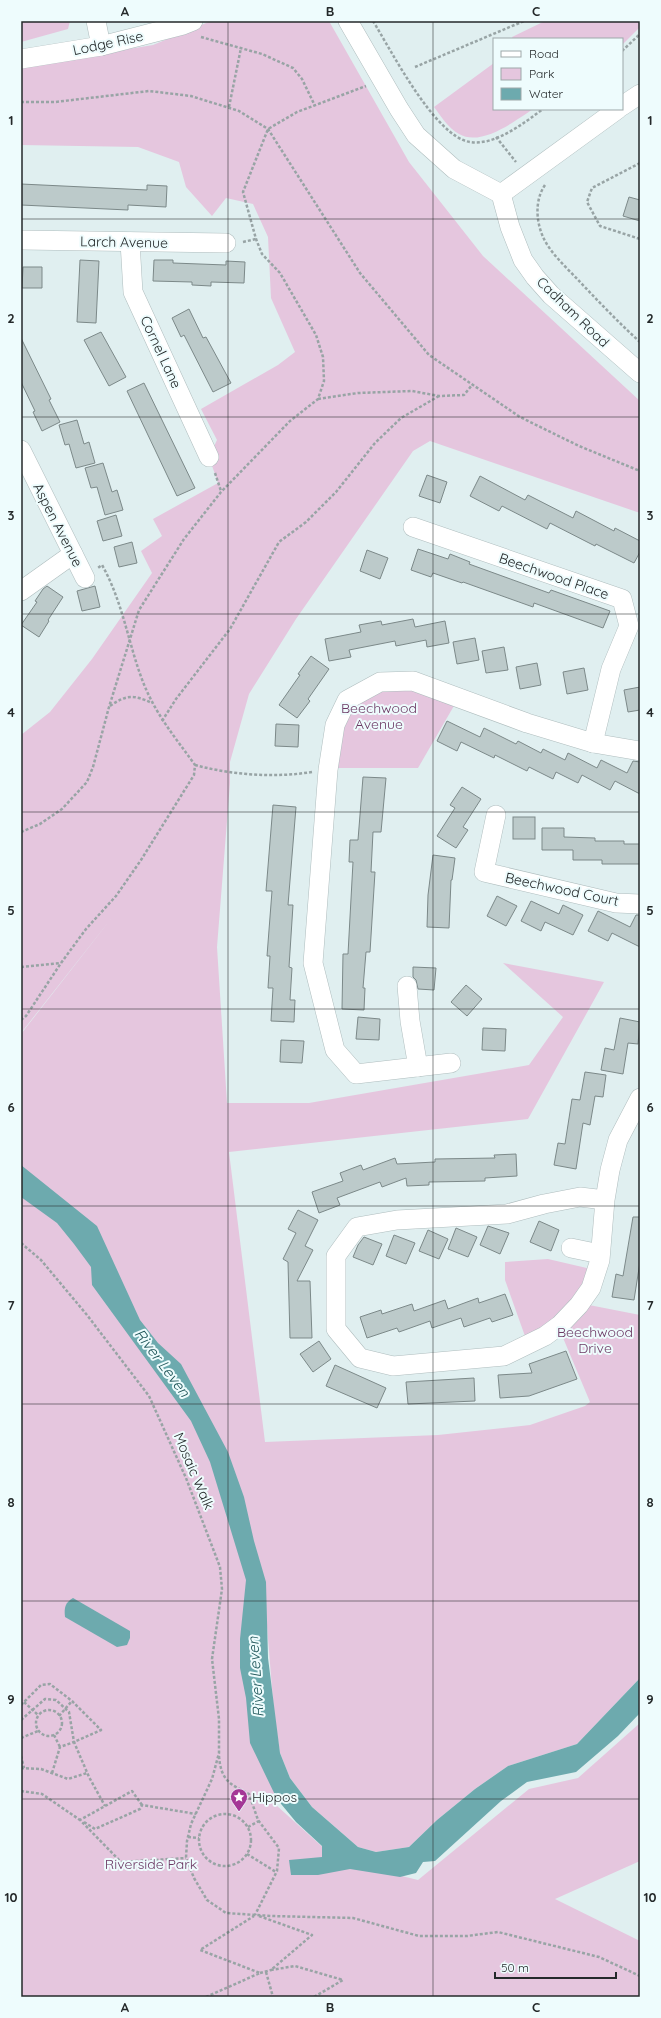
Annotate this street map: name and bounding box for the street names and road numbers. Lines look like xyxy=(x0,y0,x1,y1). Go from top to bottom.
street label: Lodge Rise xyxy=(71,27,145,59)
street label: Larch Avenue xyxy=(80,232,168,252)
street label: Cadham Road xyxy=(533,273,613,351)
street label: Cornel Lane xyxy=(136,313,186,391)
street label: Aspen Avenue xyxy=(29,480,87,570)
street label: Beechwood Place xyxy=(497,549,611,603)
street label: Beechwood Court xyxy=(504,868,621,910)
street label: Mosaic Walk xyxy=(170,1430,218,1512)

